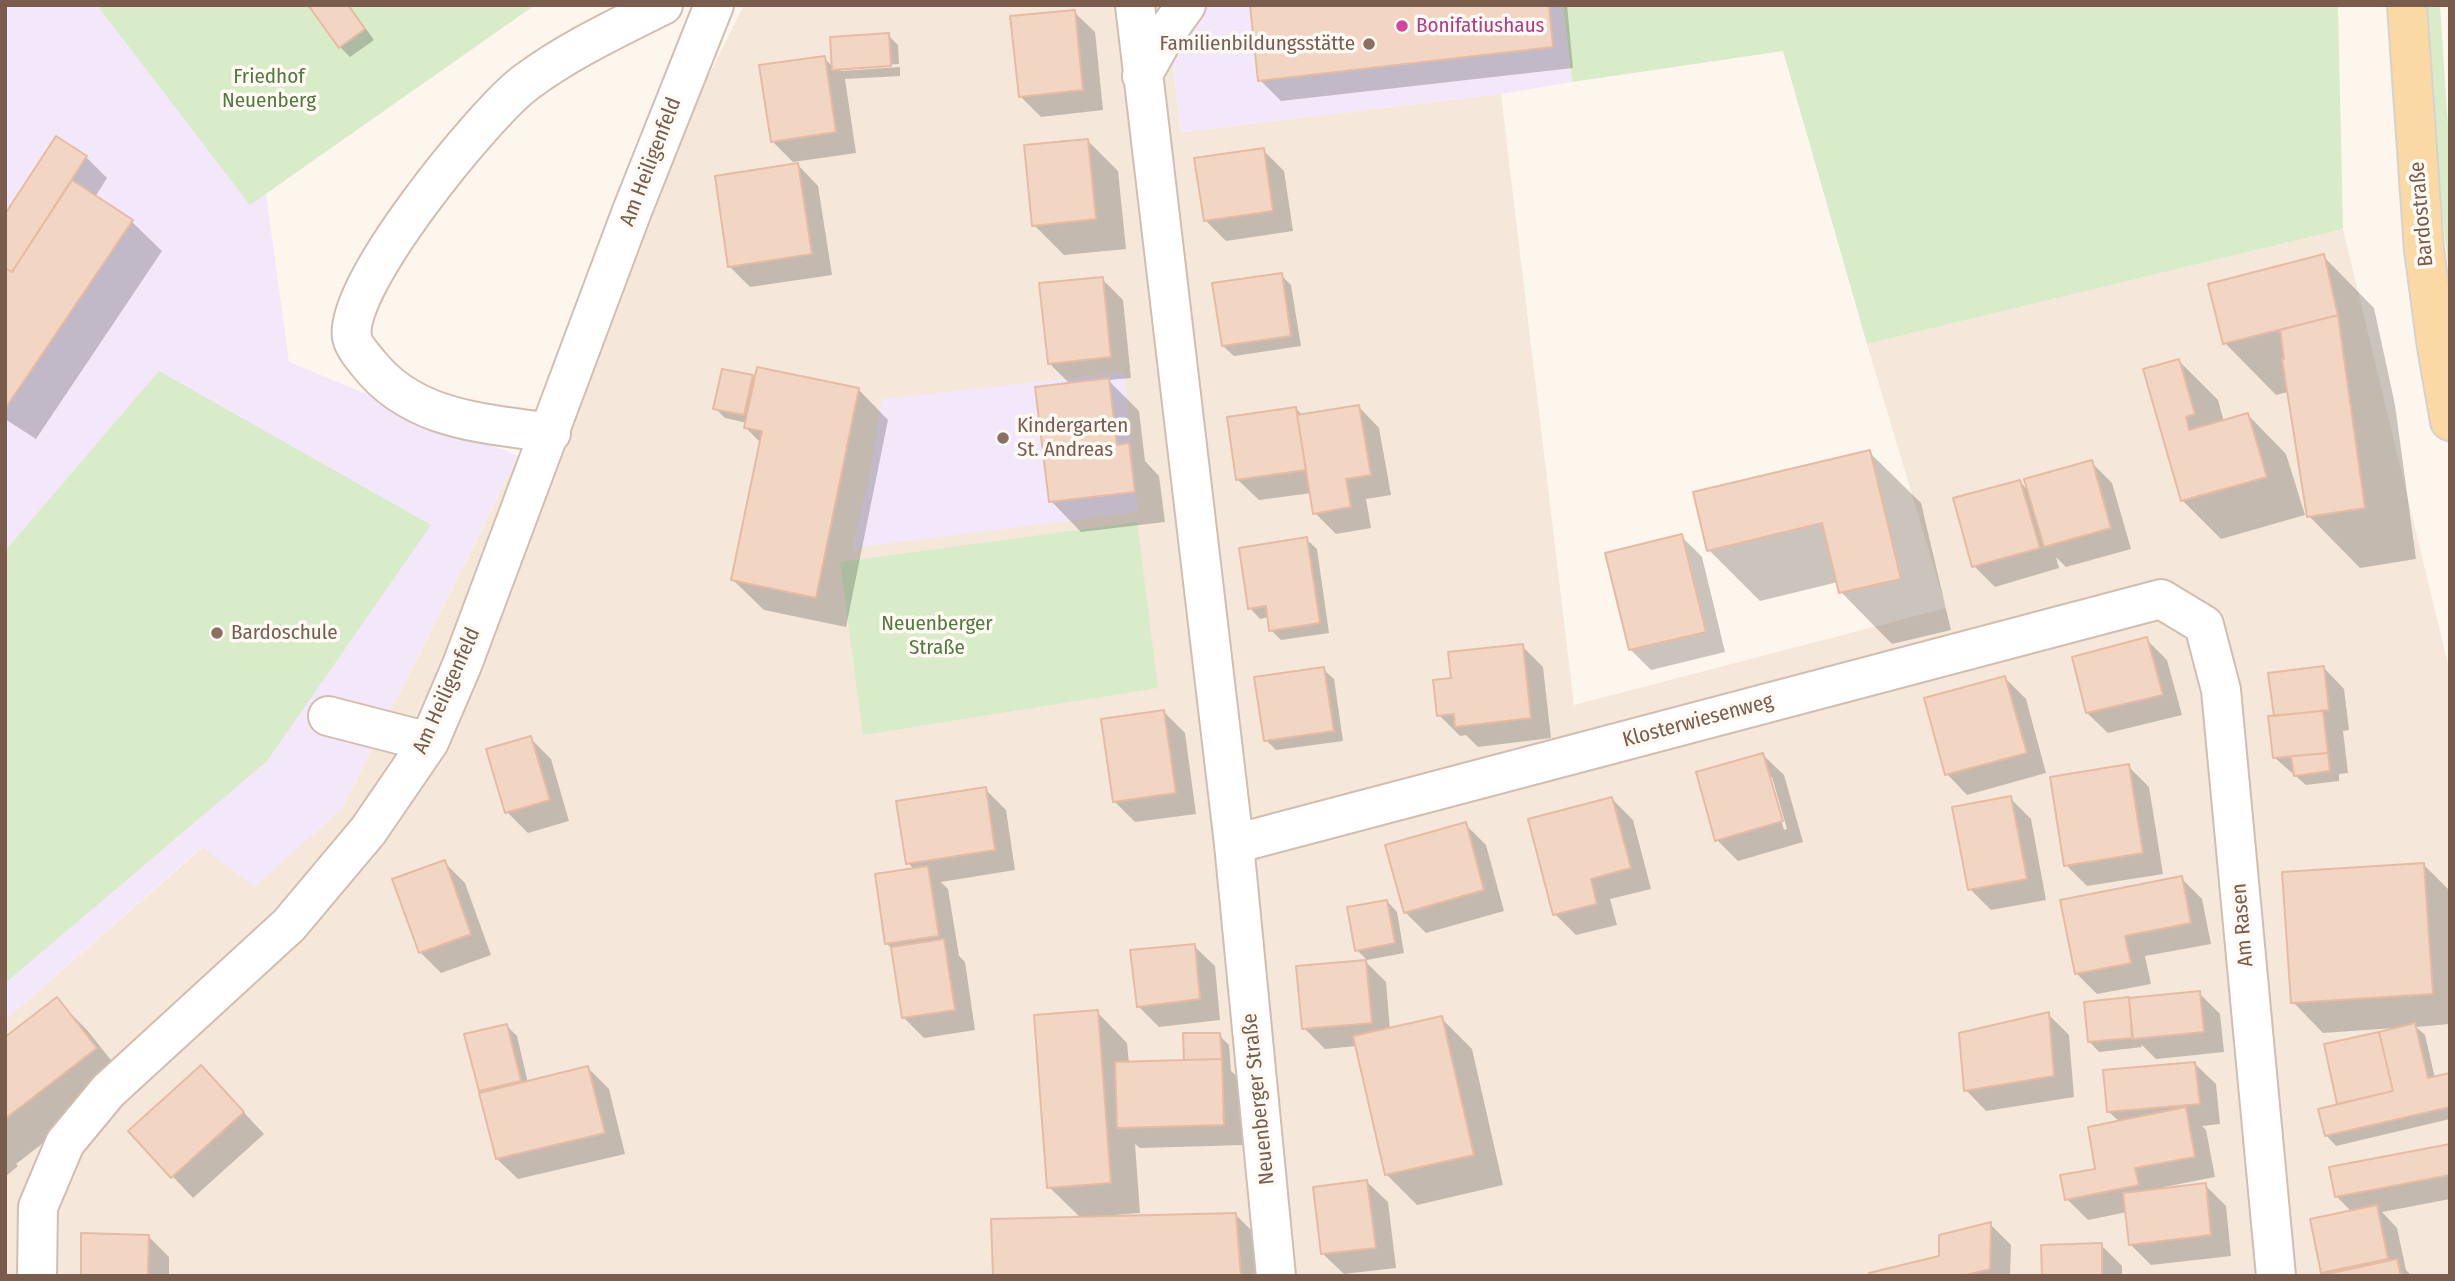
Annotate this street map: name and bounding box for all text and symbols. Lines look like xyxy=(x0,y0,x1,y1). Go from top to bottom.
place label: Bonifatiushaus xyxy=(1416,13,1545,39)
marker: Bonifatiushaus xyxy=(1394,18,1410,34)
place label: Familienbildungsstätte xyxy=(1160,31,1355,57)
marker: Familienbildungsstätte xyxy=(1361,36,1377,52)
park label: Friedhof Neuenberg xyxy=(222,64,316,114)
street label: Am Heiligenfeld xyxy=(615,94,687,230)
street label: Bardostraße xyxy=(2405,160,2439,268)
place label: Kindergarten St. Andreas xyxy=(1017,413,1128,463)
marker: Kindergarten St. Andreas xyxy=(995,430,1011,446)
park label: Neuenberger Straße xyxy=(881,611,993,661)
place label: Bardoschule xyxy=(231,620,338,646)
street label: Am Heiligenfeld xyxy=(408,624,486,758)
marker: Bardoschule xyxy=(209,625,225,641)
street label: Klosterwiesenweg xyxy=(1620,689,1776,753)
street label: Am Rasen xyxy=(2227,882,2259,968)
street label: Neuenberger Straße xyxy=(1237,1012,1281,1186)

